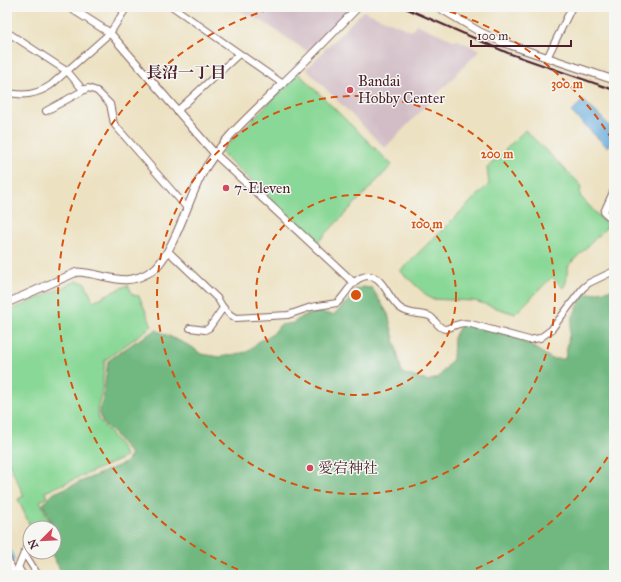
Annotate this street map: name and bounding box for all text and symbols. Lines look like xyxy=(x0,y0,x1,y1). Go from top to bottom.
scale bar xyxy=(471,22,571,48)
text: 100 m xyxy=(477,29,508,43)
district label: 長沼一丁目 xyxy=(146,63,226,82)
place label: Bandai Hobby Center xyxy=(358,72,445,107)
text: 300 m xyxy=(551,77,584,92)
marker: Bandai Hobby Center xyxy=(345,85,355,95)
text: 200 m xyxy=(481,147,514,161)
place label: 7-Eleven xyxy=(234,179,290,197)
marker: 7-Eleven xyxy=(221,183,231,193)
text: 100 m xyxy=(411,217,444,231)
centre of rings xyxy=(349,288,363,302)
place label: 愛宕神社 xyxy=(318,459,378,477)
marker: 愛宕神社 xyxy=(305,463,315,473)
north arrow xyxy=(22,520,62,560)
text: N xyxy=(25,536,41,551)

